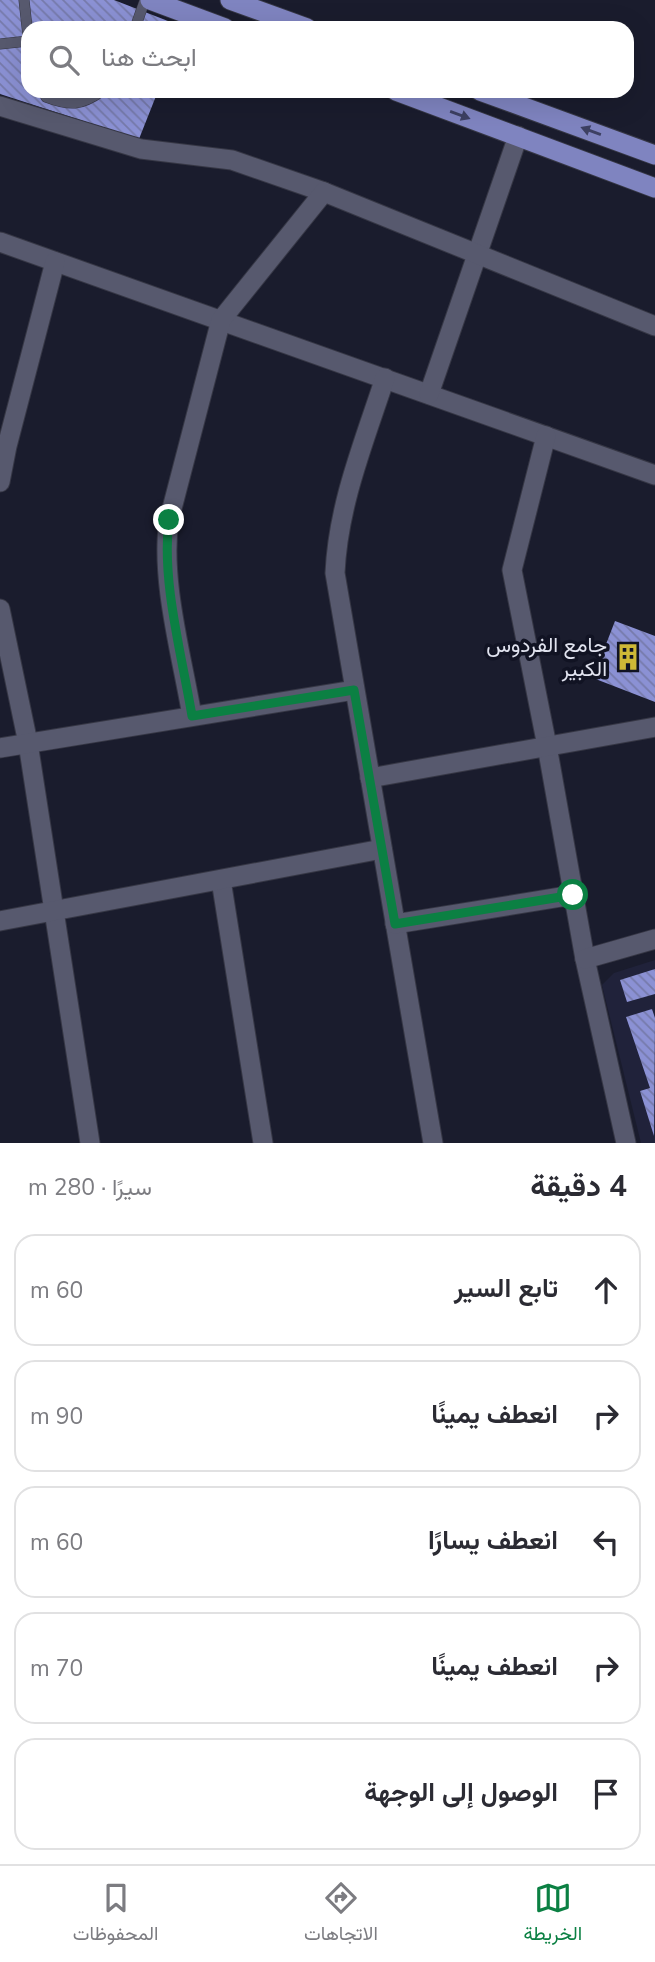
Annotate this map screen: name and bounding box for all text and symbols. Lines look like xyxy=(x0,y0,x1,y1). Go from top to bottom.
search box xyxy=(21,21,634,98)
text: ابحث هنا xyxy=(101,40,197,75)
icon: search xyxy=(45,41,83,79)
one-way arrow xyxy=(450,109,471,120)
one-way arrow xyxy=(580,125,601,136)
route end xyxy=(153,504,184,535)
place label: جامع الفردوس الكبير xyxy=(486,631,607,683)
building icon: جامع الفردوس الكبير xyxy=(613,642,643,672)
route start xyxy=(557,879,588,910)
text: 4 دقيقة xyxy=(530,1166,627,1207)
text: سيرًا · 280 m xyxy=(28,1172,152,1203)
text: تابع السير xyxy=(454,1271,558,1306)
icon: ahead xyxy=(587,1271,625,1309)
text: 60 m xyxy=(30,1275,83,1306)
text: انعطف يمينًا xyxy=(431,1397,558,1432)
icon: right xyxy=(587,1397,625,1435)
text: 90 m xyxy=(30,1401,83,1432)
text: انعطف يسارًا xyxy=(428,1523,558,1558)
icon: left xyxy=(587,1523,625,1561)
text: 60 m xyxy=(30,1527,83,1558)
text: انعطف يمينًا xyxy=(431,1649,558,1684)
icon: right xyxy=(587,1649,625,1687)
text: 70 m xyxy=(30,1653,83,1684)
text: الوصول إلى الوجهة xyxy=(364,1775,558,1810)
icon: arrive xyxy=(587,1775,625,1813)
tab: المحفوظات xyxy=(73,1879,158,1950)
tab: الاتجاهات xyxy=(304,1879,378,1950)
tab: الخريطة xyxy=(523,1879,582,1950)

